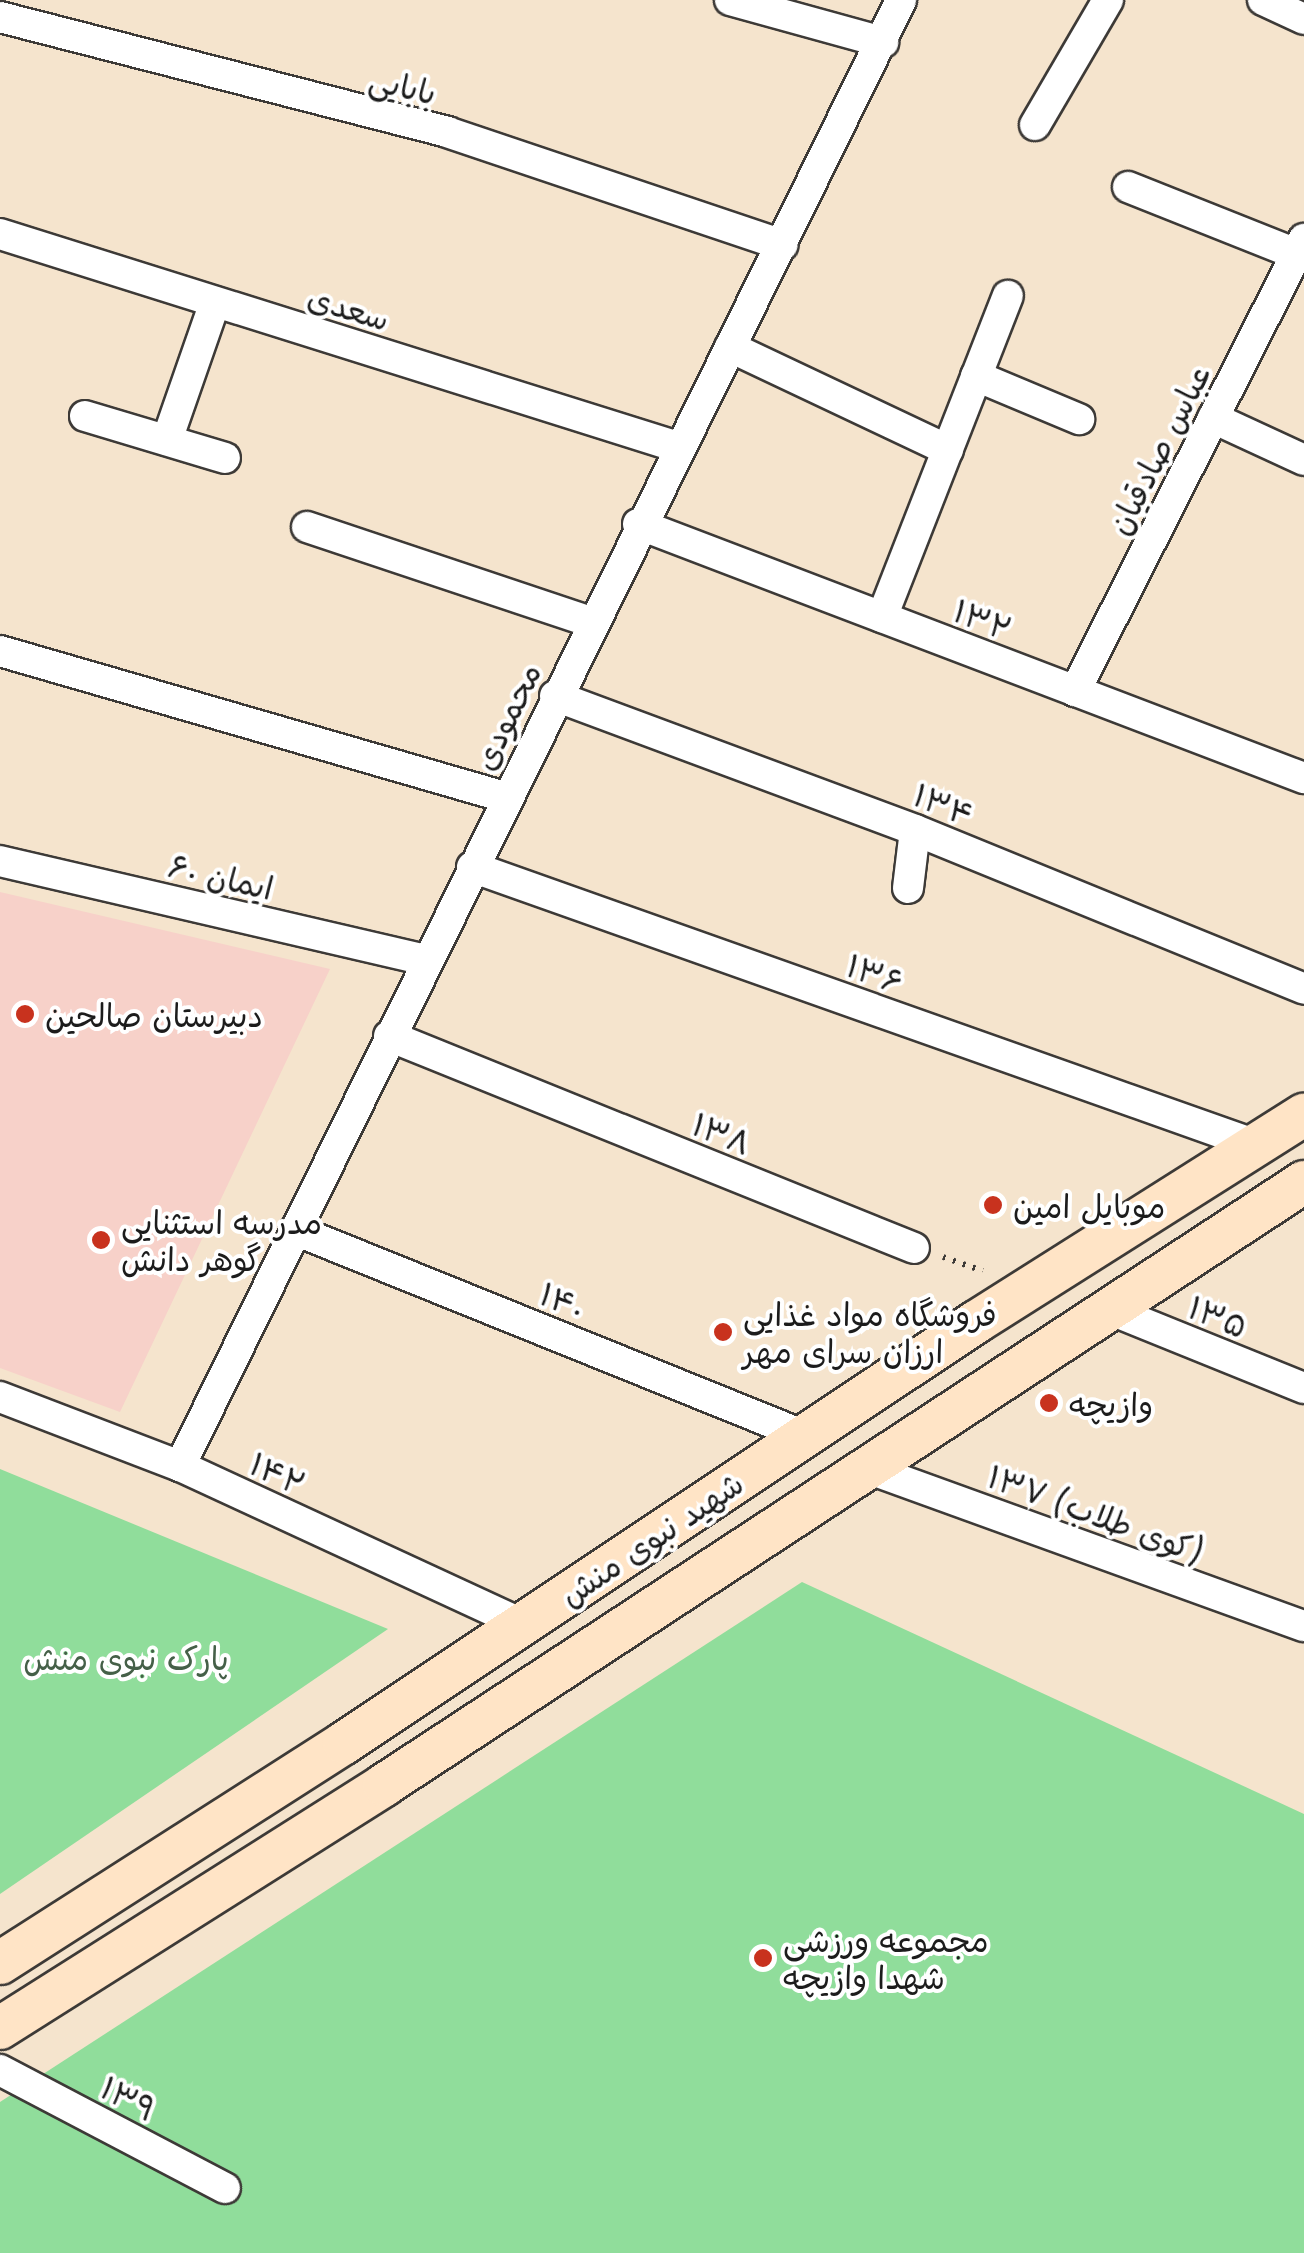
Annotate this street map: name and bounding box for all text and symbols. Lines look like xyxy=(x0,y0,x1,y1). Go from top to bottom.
street label: بابایی xyxy=(366,59,440,111)
street label: سعدی xyxy=(304,276,394,338)
street label: عباس صادقیان xyxy=(1099,358,1217,540)
street label: ۱۳۲ xyxy=(948,590,1018,648)
street label: محمودی xyxy=(464,656,548,776)
street label: ۱۳۴ xyxy=(908,775,980,833)
street label: ایمان ۶۰ xyxy=(165,845,277,907)
street label: ۱۳۶ xyxy=(842,945,908,1001)
place label: دبیرستان صالحین xyxy=(45,995,263,1033)
marker: دبیرستان صالحین xyxy=(14,1003,36,1025)
street label: ۱۳۸ xyxy=(687,1104,757,1162)
place label: موبایل امین xyxy=(1013,1186,1165,1224)
marker: موبایل امین xyxy=(982,1194,1004,1216)
place label: مدرسه استثنایی گوهر دانش xyxy=(121,1203,322,1278)
marker: مدرسه استثنایی گوهر دانش xyxy=(90,1229,112,1251)
street label: ۱۴۰ xyxy=(534,1274,592,1326)
street label: ۱۳۵ xyxy=(1183,1287,1253,1345)
place label: فروشگاه مواد غذایی ارزان سرای مهر xyxy=(743,1295,997,1370)
marker: فروشگاه مواد غذایی ارزان سرای مهر xyxy=(712,1321,734,1343)
place label: وازیچه xyxy=(1069,1384,1153,1422)
marker: وازیچه xyxy=(1038,1392,1060,1414)
street label: ۱۴۲ xyxy=(244,1444,312,1502)
street label: ۱۳۷ (کوی طلاب) xyxy=(983,1456,1209,1570)
street label: شهید نبوی منش xyxy=(552,1463,750,1613)
park label: پارک نبوی منش xyxy=(23,1638,229,1676)
place label: مجموعه ورزشی شهدا وازیچه xyxy=(783,1921,989,1996)
marker: مجموعه ورزشی شهدا وازیچه xyxy=(752,1947,774,1969)
street label: ۱۳۹ xyxy=(94,2067,164,2129)

